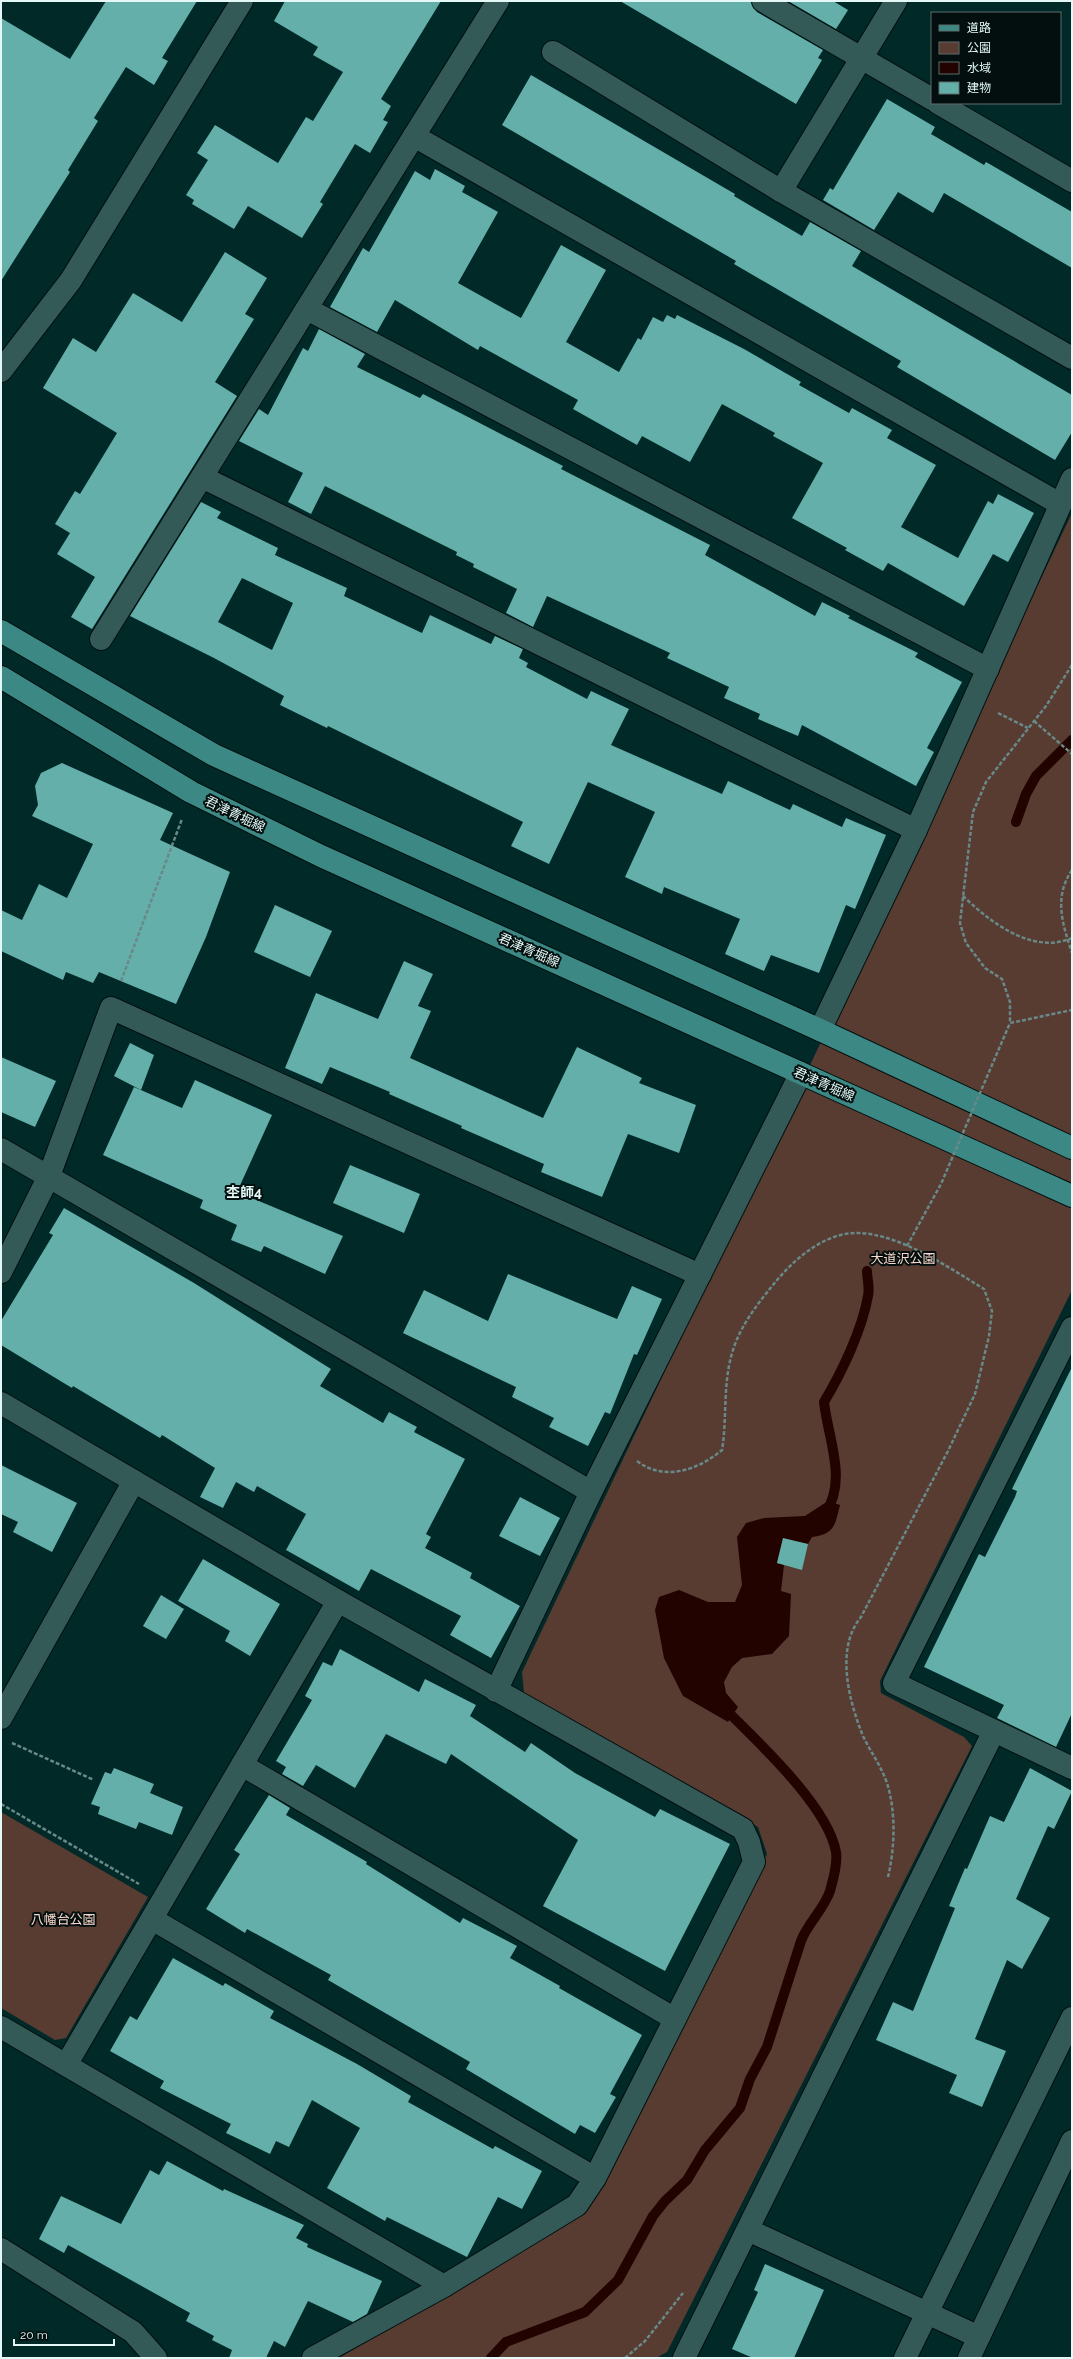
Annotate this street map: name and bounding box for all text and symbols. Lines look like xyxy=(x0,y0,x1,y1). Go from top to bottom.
legend xyxy=(931,12,1061,104)
text: 道路 xyxy=(967,21,991,35)
text: 公園 xyxy=(967,41,991,55)
text: 水域 xyxy=(967,61,991,75)
text: 建物 xyxy=(967,81,991,95)
street label: 君津青堀線 xyxy=(202,793,268,835)
street label: 君津青堀線 xyxy=(496,930,562,970)
street label: 君津青堀線 xyxy=(791,1064,857,1104)
district label: 杢師4 xyxy=(226,1184,262,1200)
park label: 大道沢公園 xyxy=(870,1251,936,1266)
park label: 八幡台公園 xyxy=(30,1912,96,1927)
scale bar xyxy=(14,2321,114,2347)
text: 20 m xyxy=(20,2328,48,2342)

